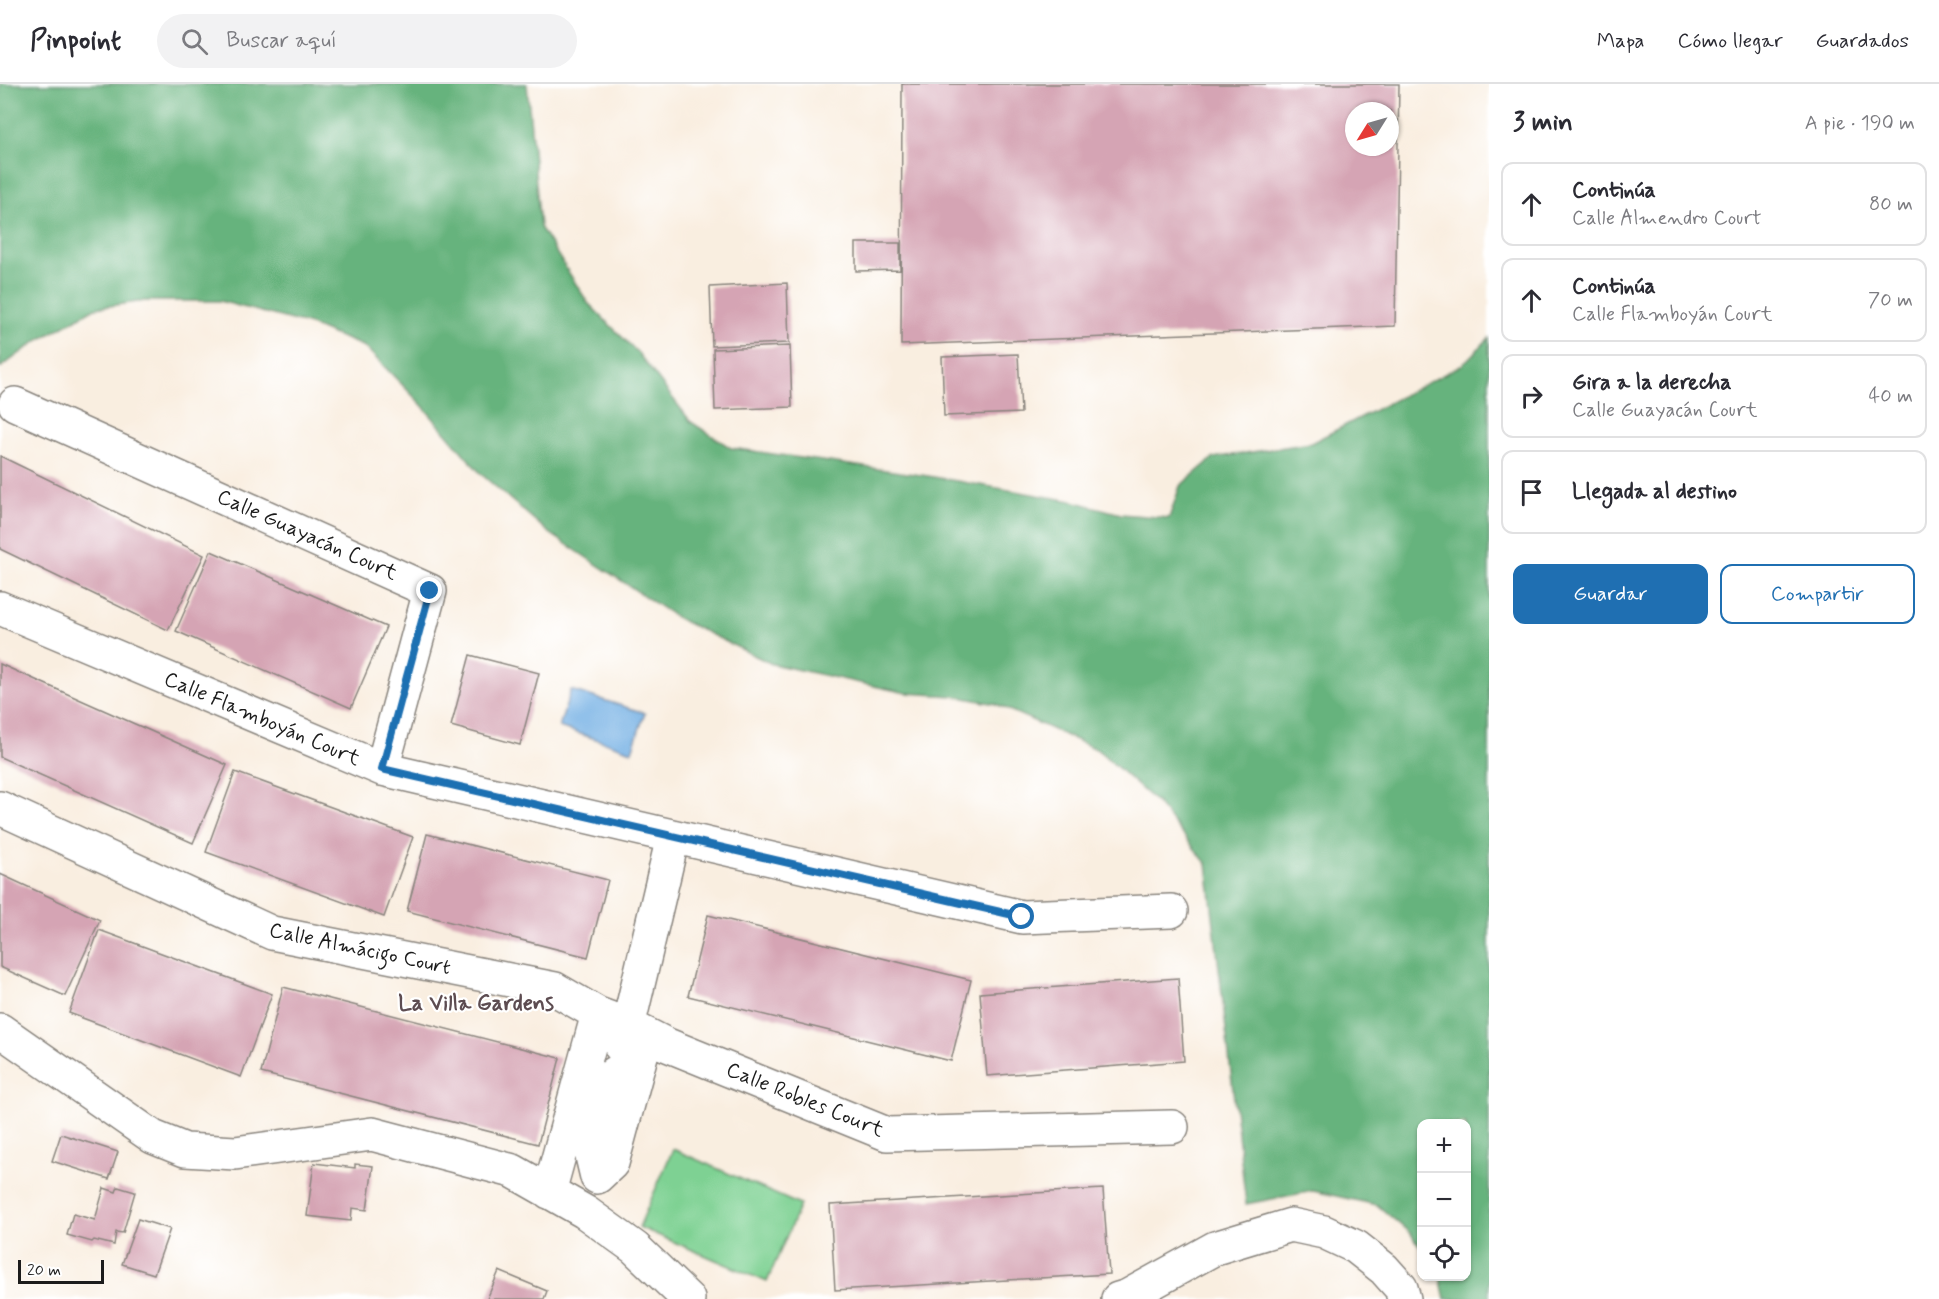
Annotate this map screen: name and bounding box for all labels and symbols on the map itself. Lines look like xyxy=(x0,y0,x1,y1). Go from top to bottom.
north arrow xyxy=(1345,102,1399,156)
street label: Calle Guayacán Court xyxy=(212,483,402,588)
route end xyxy=(416,577,442,603)
street label: Calle Flamboyán Court xyxy=(160,665,365,773)
route start xyxy=(1008,903,1034,929)
street label: Calle Almácigo Court xyxy=(266,916,454,984)
district label: La Villa Gardens xyxy=(398,990,554,1018)
street label: Calle Robles Court xyxy=(722,1056,889,1145)
scale bar xyxy=(18,1257,104,1284)

